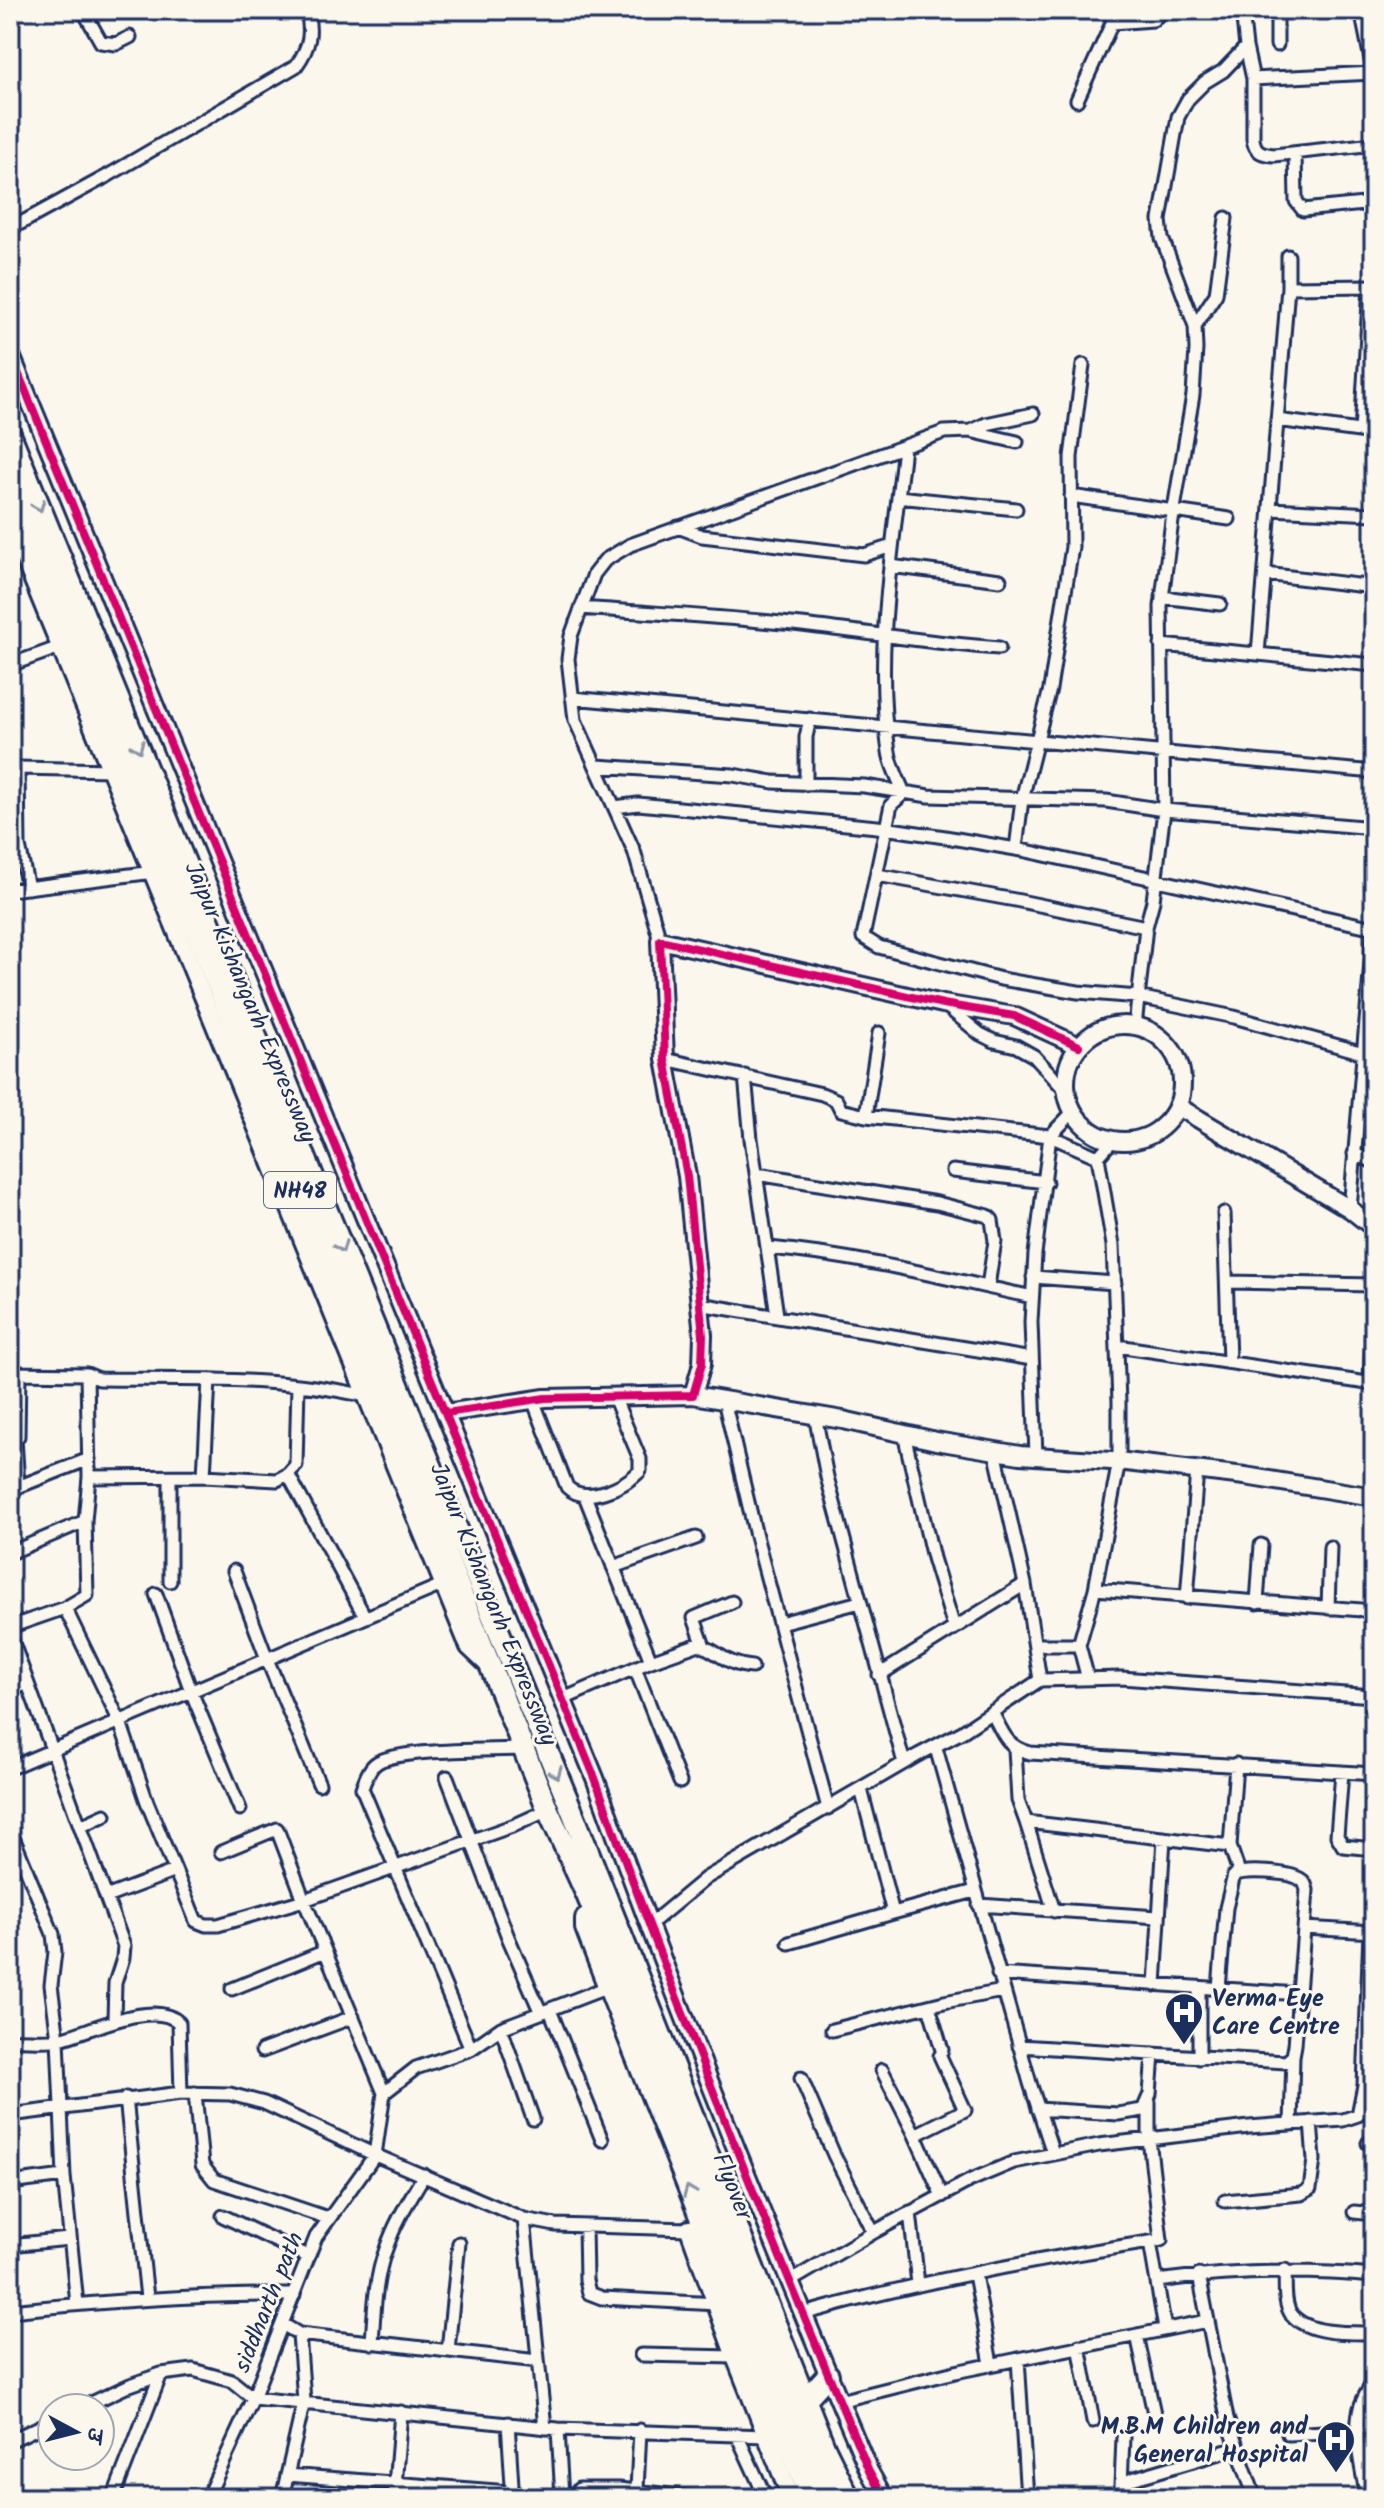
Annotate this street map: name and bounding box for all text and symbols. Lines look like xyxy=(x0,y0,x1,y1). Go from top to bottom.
one-way arrow xyxy=(30,498,46,512)
one-way arrow xyxy=(128,739,144,753)
street label: Jaipur Kishangarh Expressway xyxy=(173,856,327,1150)
road number: NH48 xyxy=(264,1172,336,1208)
one-way arrow xyxy=(331,1239,348,1253)
street label: Jaipur Kishangarh Expressway xyxy=(418,1457,568,1753)
one-way arrow xyxy=(547,1765,563,1779)
place label: Verma Eye Care Centre xyxy=(1212,1980,1340,2047)
hospital icon: Verma Eye Care Centre xyxy=(1163,1991,1205,2046)
street label: Flyover xyxy=(701,2147,763,2228)
one-way arrow xyxy=(682,2185,699,2199)
street label: siddharth path xyxy=(223,2226,315,2379)
north arrow xyxy=(36,2392,116,2472)
place label: M.B.M Children and General Hospital xyxy=(1101,2408,1309,2475)
hospital icon: M.B.M Children and General Hospital xyxy=(1315,2419,1357,2474)
text: उ xyxy=(75,2425,112,2447)

